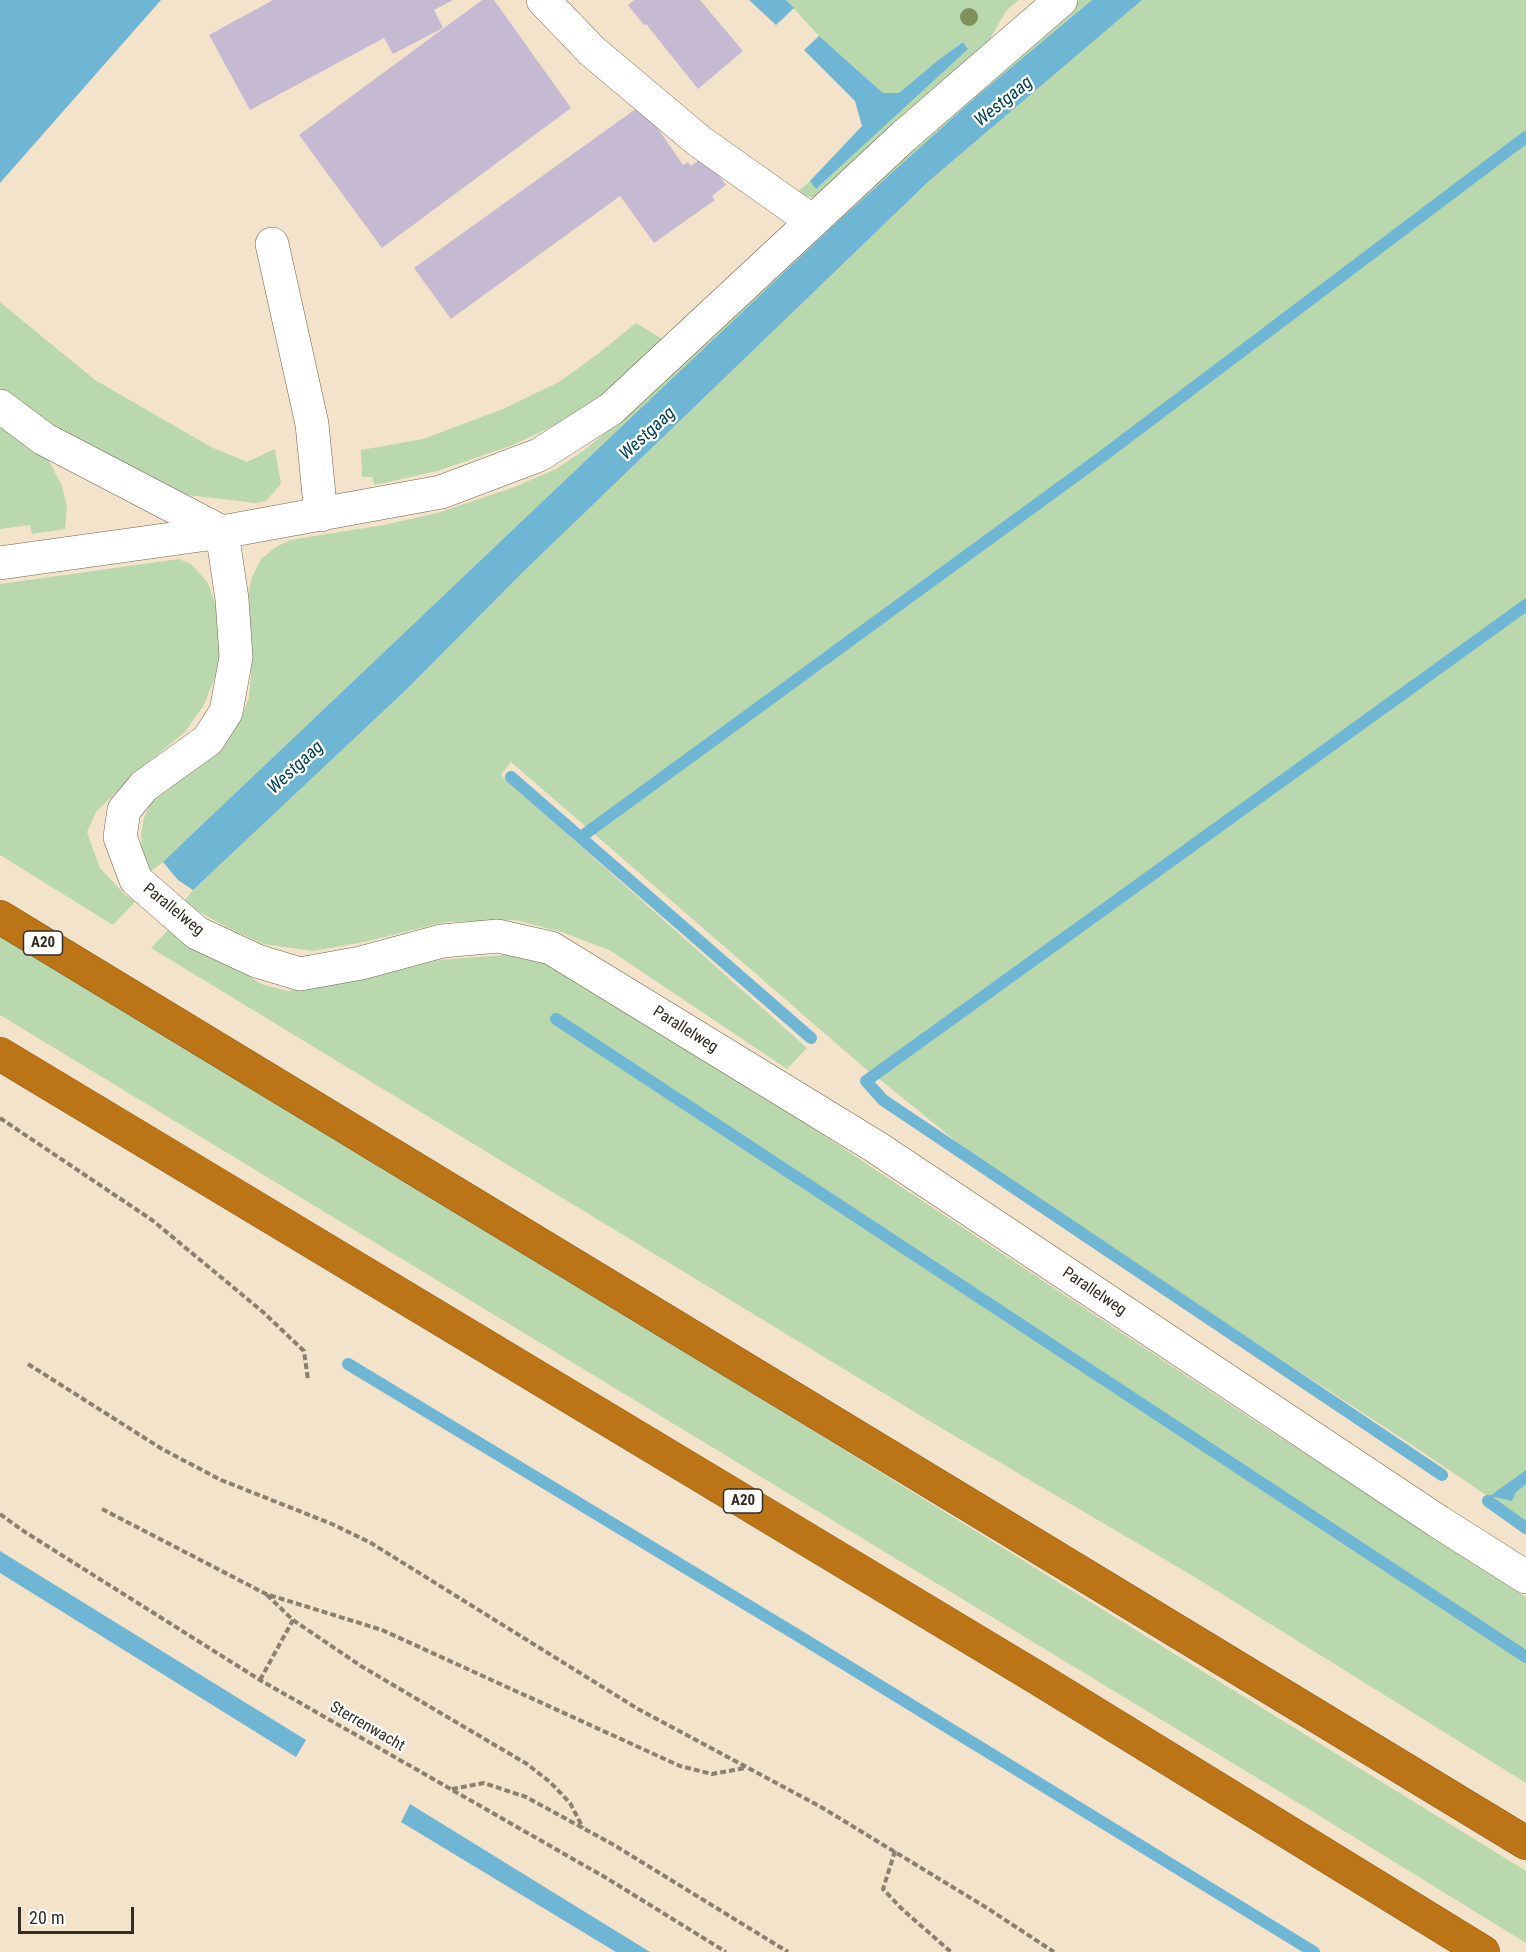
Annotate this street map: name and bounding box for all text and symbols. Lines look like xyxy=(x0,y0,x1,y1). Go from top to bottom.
water label: Westgaag xyxy=(971,72,1037,132)
water label: Westgaag xyxy=(616,403,680,465)
water label: Westgaag xyxy=(264,737,328,799)
street label: Parallelweg xyxy=(139,880,207,940)
road number: A20 xyxy=(24,931,63,955)
street label: Parallelweg xyxy=(649,1003,721,1057)
street label: Parallelweg xyxy=(1058,1264,1130,1320)
road number: A20 xyxy=(724,1489,762,1513)
street label: Sterrenwacht xyxy=(326,1698,408,1756)
scale bar xyxy=(21,1895,136,1933)
text: 20 m xyxy=(29,1907,64,1928)

